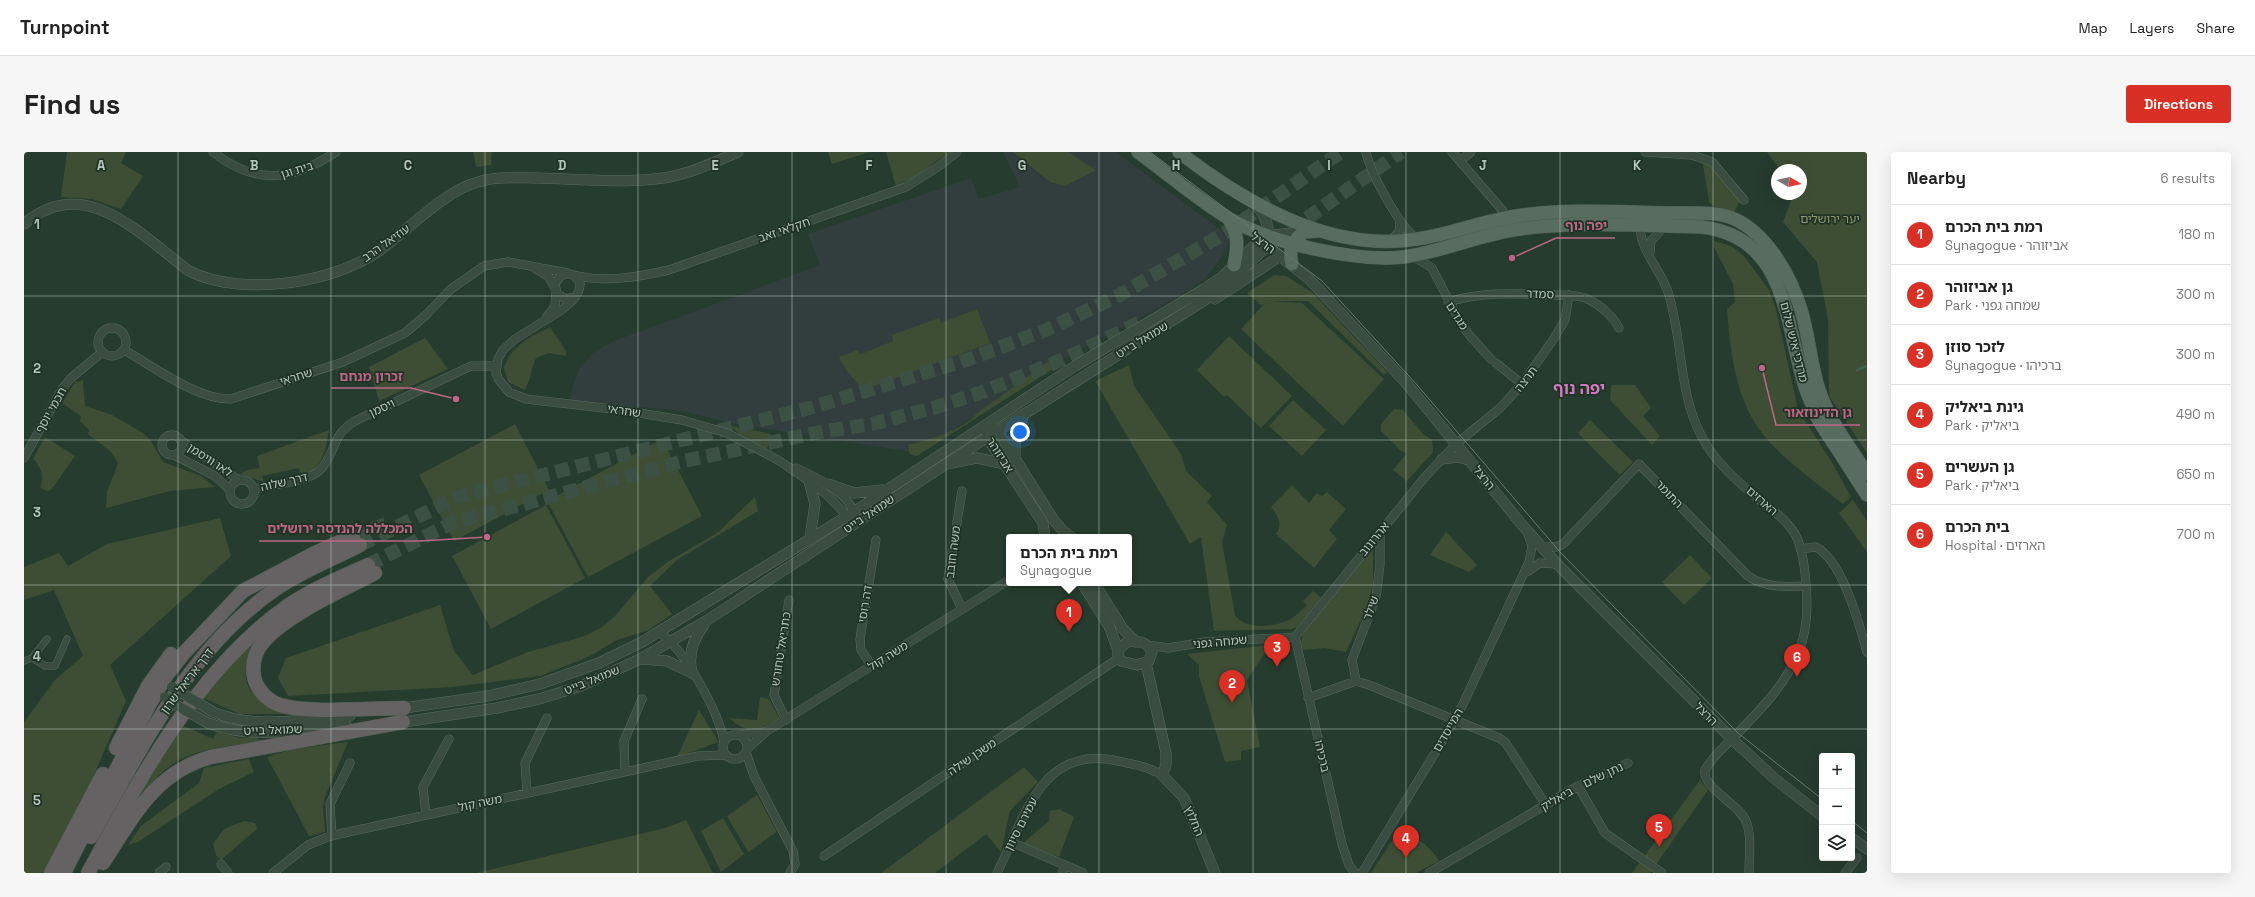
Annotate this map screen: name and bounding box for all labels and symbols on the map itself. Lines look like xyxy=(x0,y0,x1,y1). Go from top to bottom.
text: A xyxy=(97,157,106,174)
text: B xyxy=(250,157,259,174)
street label: בית וגן xyxy=(279,157,315,183)
text: C xyxy=(404,157,412,174)
text: D xyxy=(558,157,567,174)
text: E xyxy=(711,157,719,174)
text: F xyxy=(866,157,873,174)
text: G xyxy=(1018,157,1026,174)
text: H xyxy=(1172,157,1180,174)
text: I xyxy=(1327,157,1331,174)
text: J xyxy=(1479,157,1487,174)
text: K xyxy=(1633,157,1642,174)
north arrow xyxy=(1771,164,1807,200)
park label: יער ירושלים xyxy=(1800,211,1860,227)
callout: יפה נוף xyxy=(1556,213,1615,238)
street label: חקלאי זאב xyxy=(756,214,812,246)
text: 1 xyxy=(34,216,40,233)
text: יפה נוף xyxy=(1565,217,1607,234)
street label: עוזיאל הרב xyxy=(359,221,413,265)
street label: הרצל xyxy=(1247,229,1279,257)
street label: סמדר xyxy=(1526,286,1555,302)
street label: מגדים xyxy=(1442,299,1472,333)
street label: מרדכי איש שלום xyxy=(1776,300,1812,384)
street label: שמואל בייט xyxy=(1113,318,1171,362)
text: 2 xyxy=(33,360,41,377)
callout: זכרון מנחם xyxy=(331,363,411,388)
street label: תרצה xyxy=(1511,363,1541,395)
street label: שחראי xyxy=(277,364,315,390)
text: זכרון מנחם xyxy=(339,368,403,385)
district label: יפה נוף xyxy=(1553,378,1605,399)
street label: חכמי יוסף xyxy=(31,384,71,436)
street label: ויסמן xyxy=(367,395,397,421)
callout: גן הדינוזאור xyxy=(1776,400,1860,425)
street label: שחראי xyxy=(606,401,642,421)
text: גן הדינוזאור xyxy=(1784,404,1853,421)
your location xyxy=(1010,422,1030,442)
street label: אביזוהר xyxy=(983,434,1017,476)
street label: לאו וויסמן xyxy=(184,439,236,481)
street label: הרצל xyxy=(1469,463,1499,493)
street label: דרך שלוה xyxy=(259,469,310,495)
street label: התומר xyxy=(1652,476,1686,512)
street label: הארזים xyxy=(1743,483,1781,519)
street label: שמואל בייט xyxy=(840,491,898,537)
text: 3 xyxy=(33,504,41,521)
callout: המכללה להנדסה ירושלים xyxy=(259,516,420,541)
street label: אהרונוב xyxy=(1355,518,1393,560)
text: המכללה להנדסה ירושלים xyxy=(267,520,413,537)
street label: משה חובב xyxy=(942,525,964,579)
street label: דה רוסי xyxy=(854,584,876,624)
street label: שילר xyxy=(1359,594,1383,622)
pin: 1 xyxy=(1056,599,1082,632)
street label: כתריאל טחורש xyxy=(767,611,795,687)
street label: שמחה גפני xyxy=(1192,632,1248,652)
pin: 3 xyxy=(1264,634,1290,667)
street label: משה קול xyxy=(865,637,911,675)
street label: דרך אריאל שרון xyxy=(157,644,217,717)
pin: 6 xyxy=(1784,644,1810,677)
text: 4 xyxy=(33,648,41,665)
street label: שמואל בייט xyxy=(562,662,622,698)
pin: 2 xyxy=(1219,670,1245,703)
street label: הרצל xyxy=(1691,699,1721,729)
street label: המייסדים xyxy=(1429,705,1467,755)
street label: שמואל בייט xyxy=(243,721,303,739)
street label: משכן שילה xyxy=(944,735,1000,779)
street label: ברכיהו xyxy=(1310,738,1334,774)
street label: נתן שלם xyxy=(1580,759,1626,791)
street label: ביאליק xyxy=(1538,783,1576,815)
street label: משה קול xyxy=(456,791,504,815)
text: 5 xyxy=(33,792,41,809)
street label: עמירם סיוון xyxy=(1001,794,1041,854)
street label: החלוץ xyxy=(1181,803,1207,839)
pin: 5 xyxy=(1646,814,1672,847)
pin: 4 xyxy=(1393,825,1419,858)

